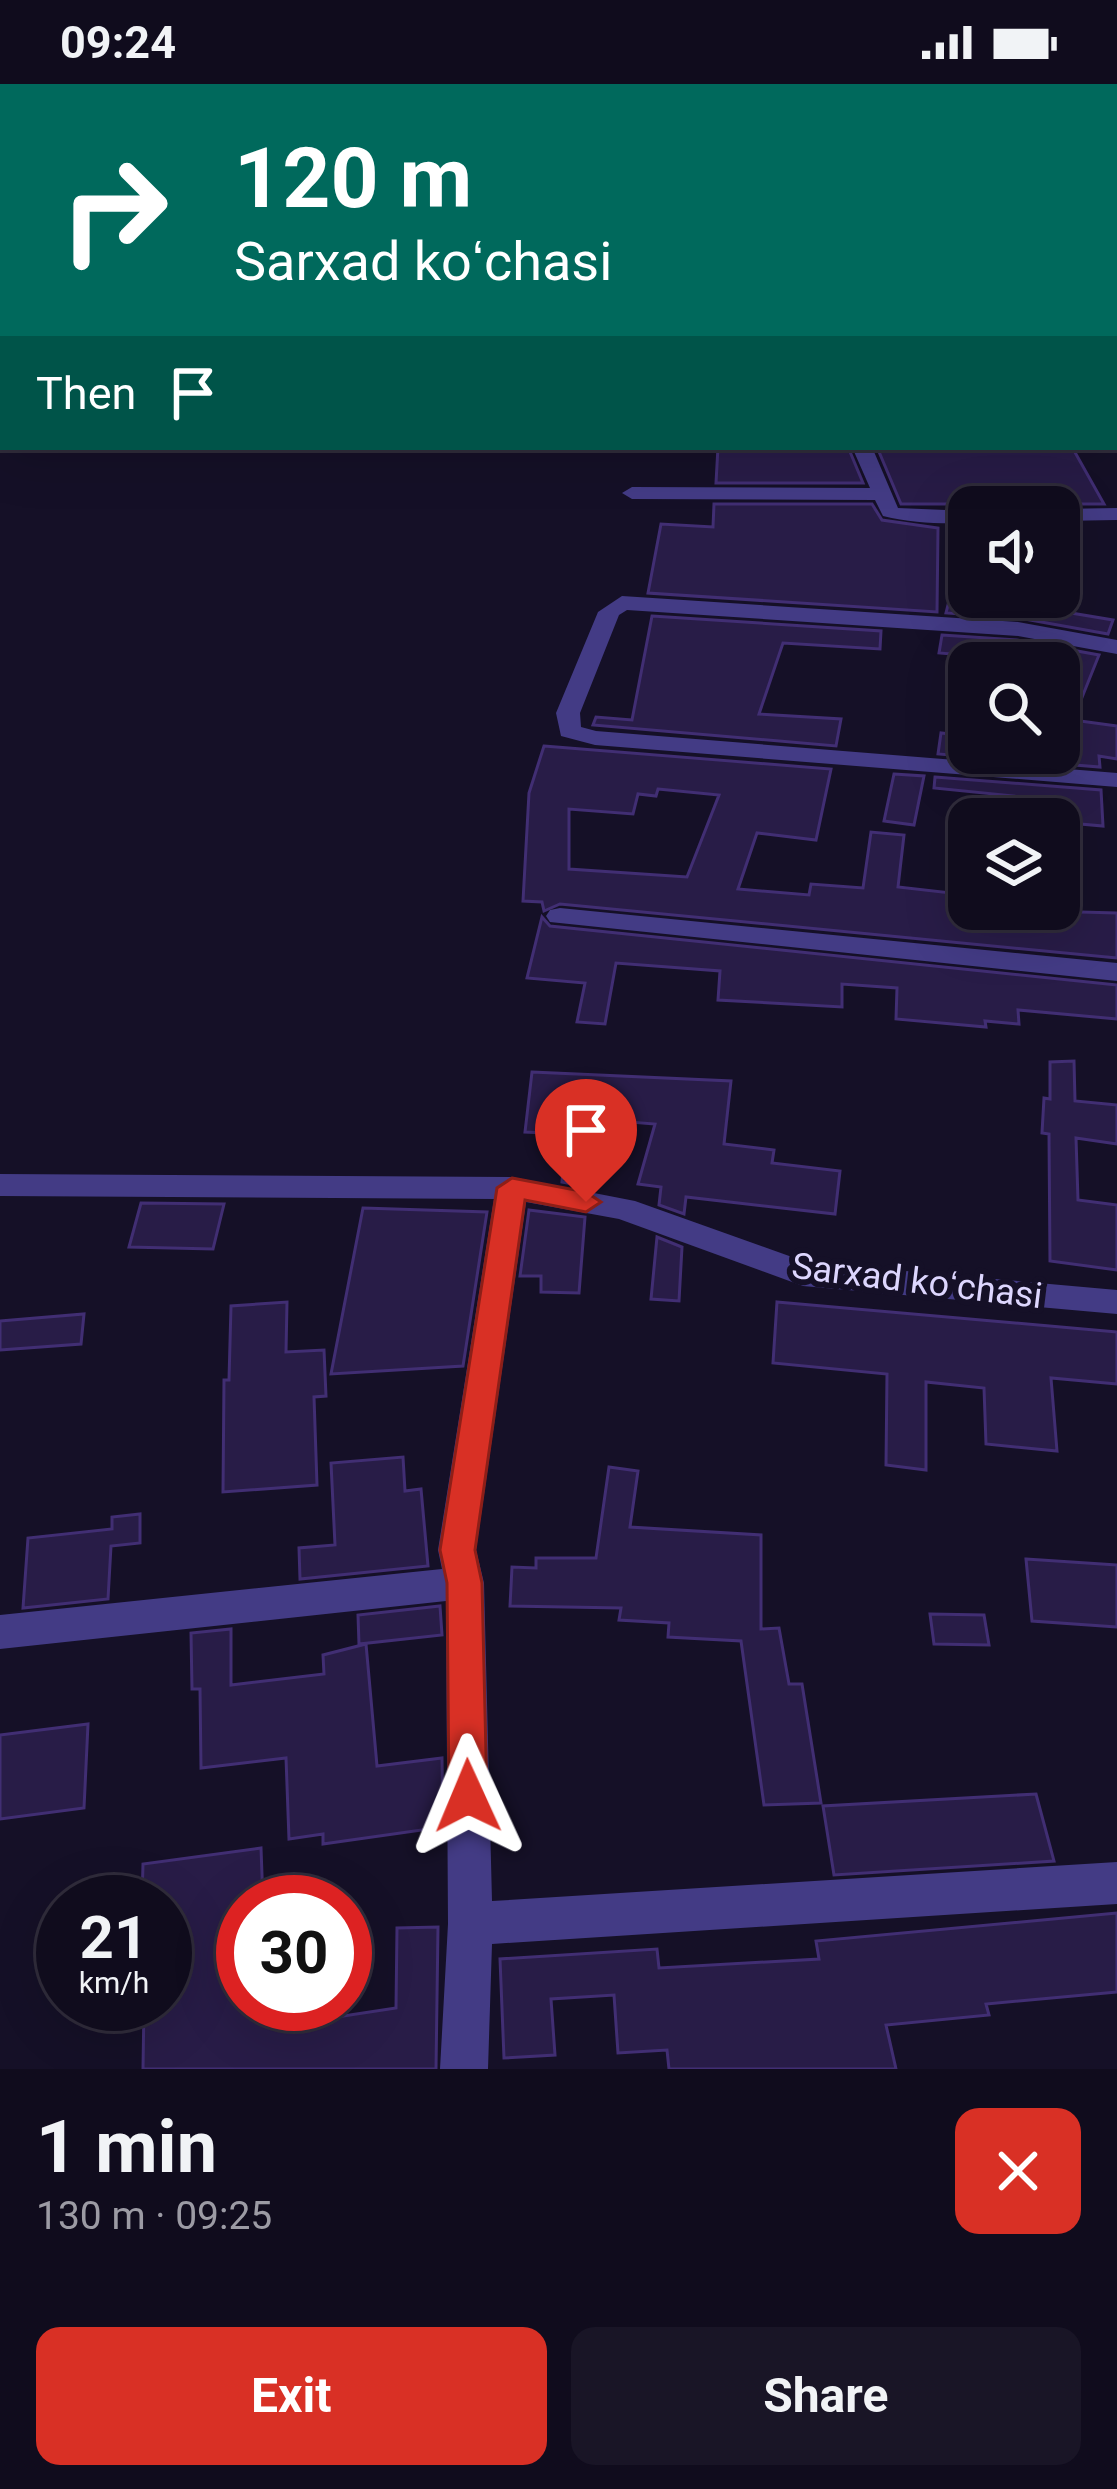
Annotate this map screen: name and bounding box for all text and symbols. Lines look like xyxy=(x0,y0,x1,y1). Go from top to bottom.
text: 09:24 xyxy=(60,16,176,69)
text: 120 m xyxy=(234,129,472,228)
icon: right xyxy=(36,132,192,288)
text: Sarxad koʻchasi xyxy=(234,230,612,293)
icon: arrive xyxy=(160,360,226,426)
text: Then xyxy=(36,367,136,420)
map controls xyxy=(948,486,1080,930)
button: sound xyxy=(948,486,1080,618)
button: search xyxy=(948,642,1080,774)
button: layers xyxy=(948,798,1080,930)
pin xyxy=(535,1079,637,1202)
icon: arrive xyxy=(553,1097,619,1163)
street label: Sarxad koʻchasi xyxy=(789,1245,1045,1317)
position arrow xyxy=(405,1733,531,1859)
speed limit sign: 30 xyxy=(216,1875,372,2031)
text: 21 xyxy=(80,1902,148,1973)
text: km/h xyxy=(79,1965,149,2000)
text: 1 min xyxy=(36,2105,217,2190)
button: close xyxy=(955,2108,1081,2234)
text: 130 m · 09:25 xyxy=(36,2193,272,2239)
button: Exit xyxy=(36,2327,547,2465)
button: Share xyxy=(571,2327,1081,2465)

